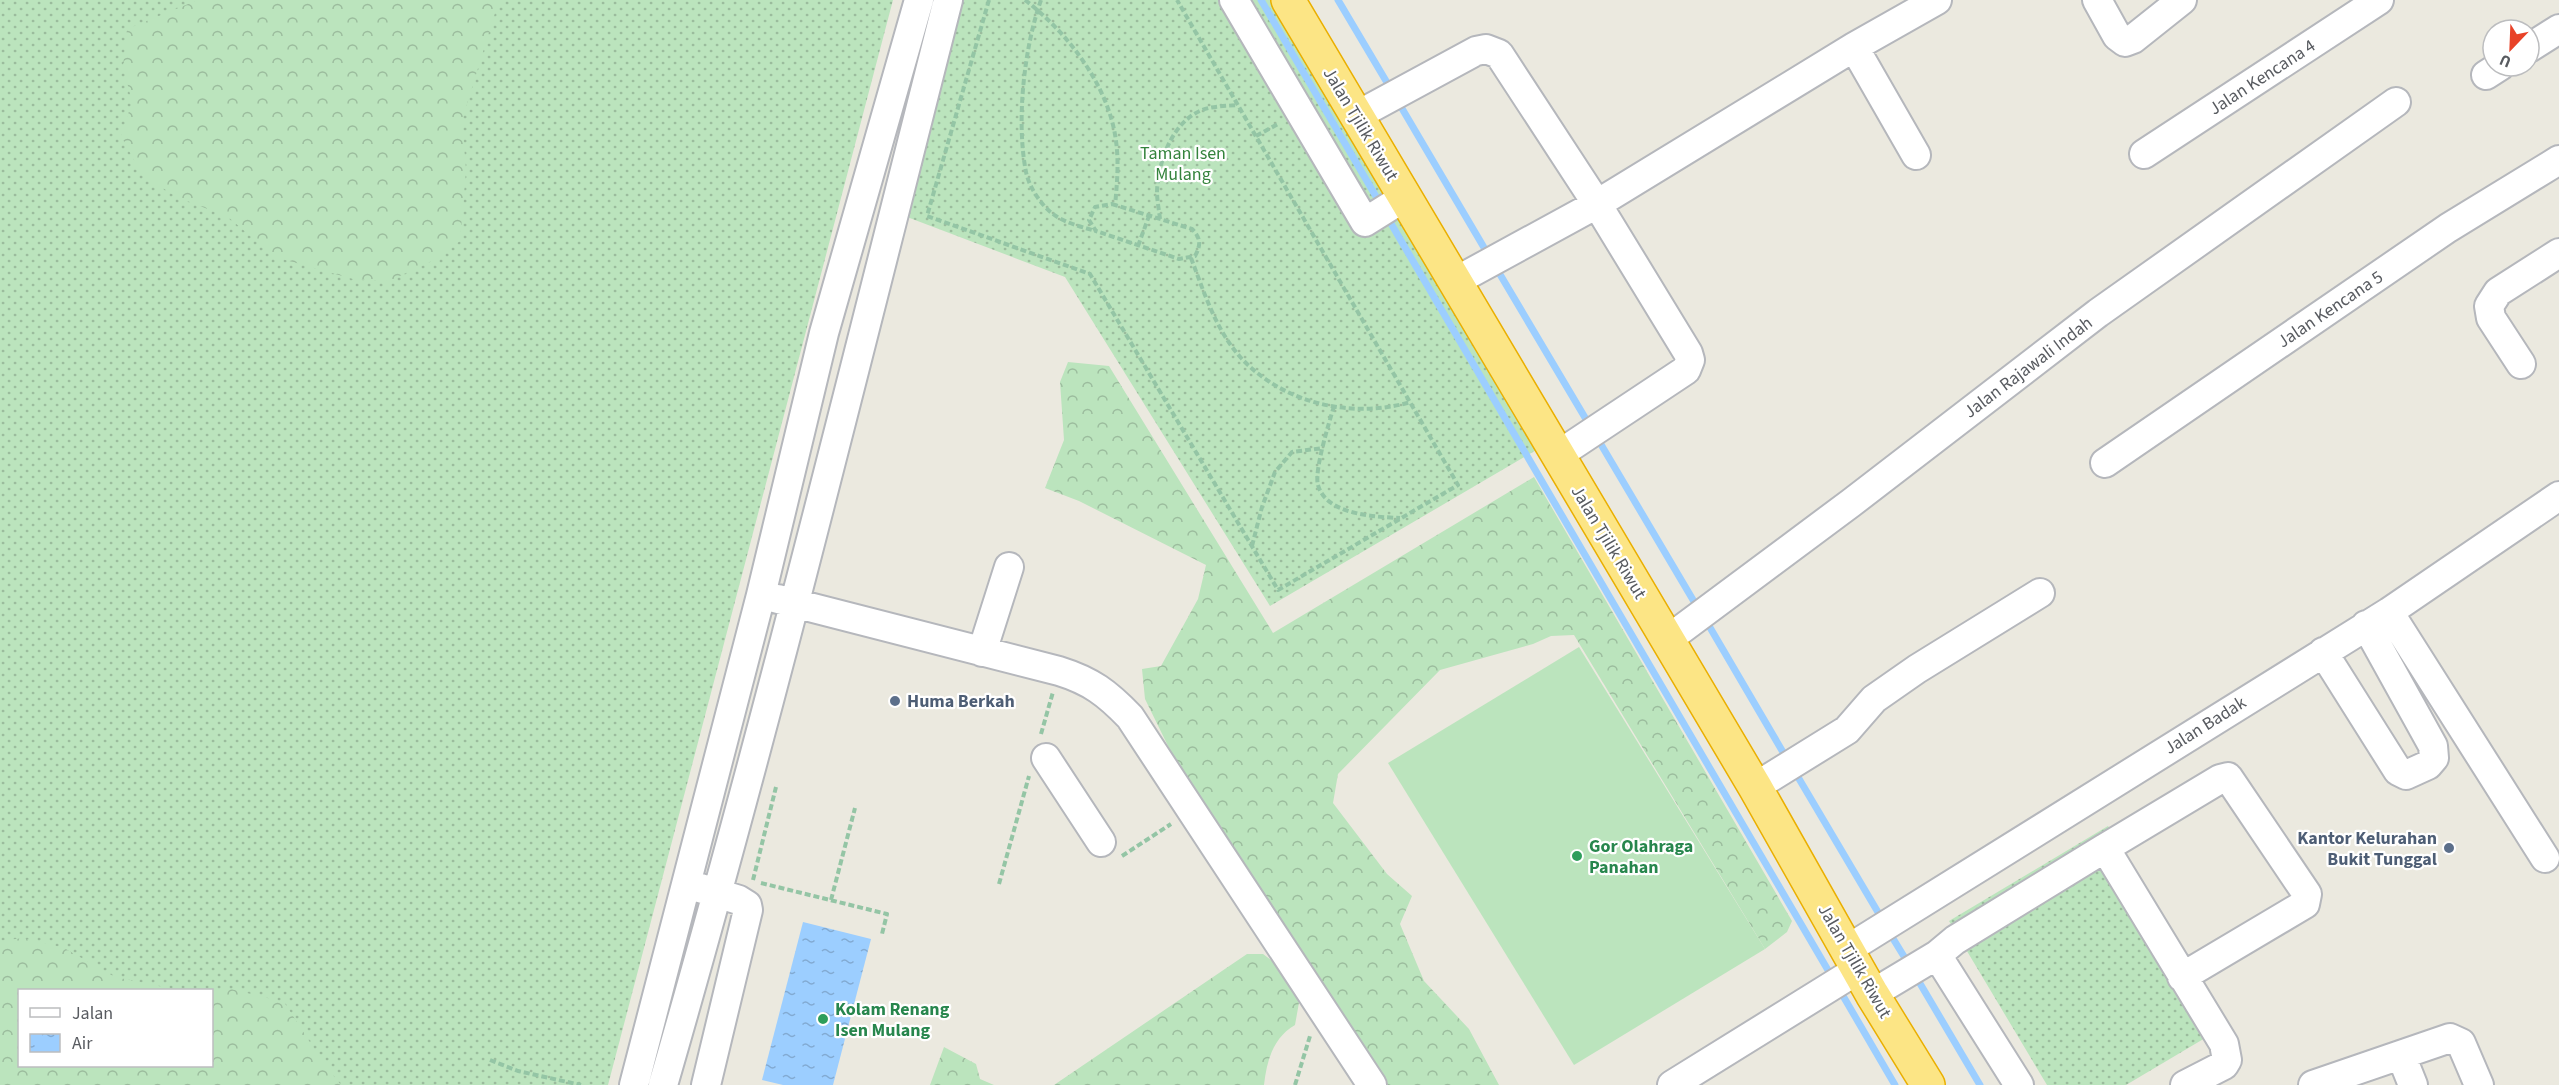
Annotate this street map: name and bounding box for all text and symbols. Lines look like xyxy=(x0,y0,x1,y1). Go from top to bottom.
north arrow xyxy=(2481,18,2541,78)
street label: Jalan Kencana 4 xyxy=(2204,34,2320,121)
text: U xyxy=(2496,49,2515,73)
street label: Jalan Tjilik Riwut xyxy=(1317,63,1404,186)
park label: Taman Isen Mulang xyxy=(1140,141,1226,187)
street label: Jalan Kencana 5 xyxy=(2273,265,2388,354)
street label: Jalan Rajawali Indah xyxy=(1959,311,2098,424)
street label: Jalan Tjilik Riwut xyxy=(1565,481,1652,604)
place label: Huma Berkah xyxy=(907,689,1015,714)
street label: Jalan Badak xyxy=(2159,690,2251,761)
marker: Huma Berkah xyxy=(888,694,902,708)
place label: Kantor Kelurahan Bukit Tunggal xyxy=(2297,826,2437,872)
place label: Gor Olahraga Panahan xyxy=(1589,834,1693,880)
marker: Kantor Kelurahan Bukit Tunggal xyxy=(2442,841,2456,855)
marker: Gor Olahraga Panahan xyxy=(1570,849,1584,863)
street label: Jalan Tjilik Riwut xyxy=(1812,899,1897,1023)
legend xyxy=(18,989,213,1067)
place label: Kolam Renang Isen Mulang xyxy=(835,997,950,1043)
text: Jalan xyxy=(72,1001,113,1026)
marker: Kolam Renang Isen Mulang xyxy=(816,1012,830,1026)
text: Air xyxy=(72,1031,93,1056)

